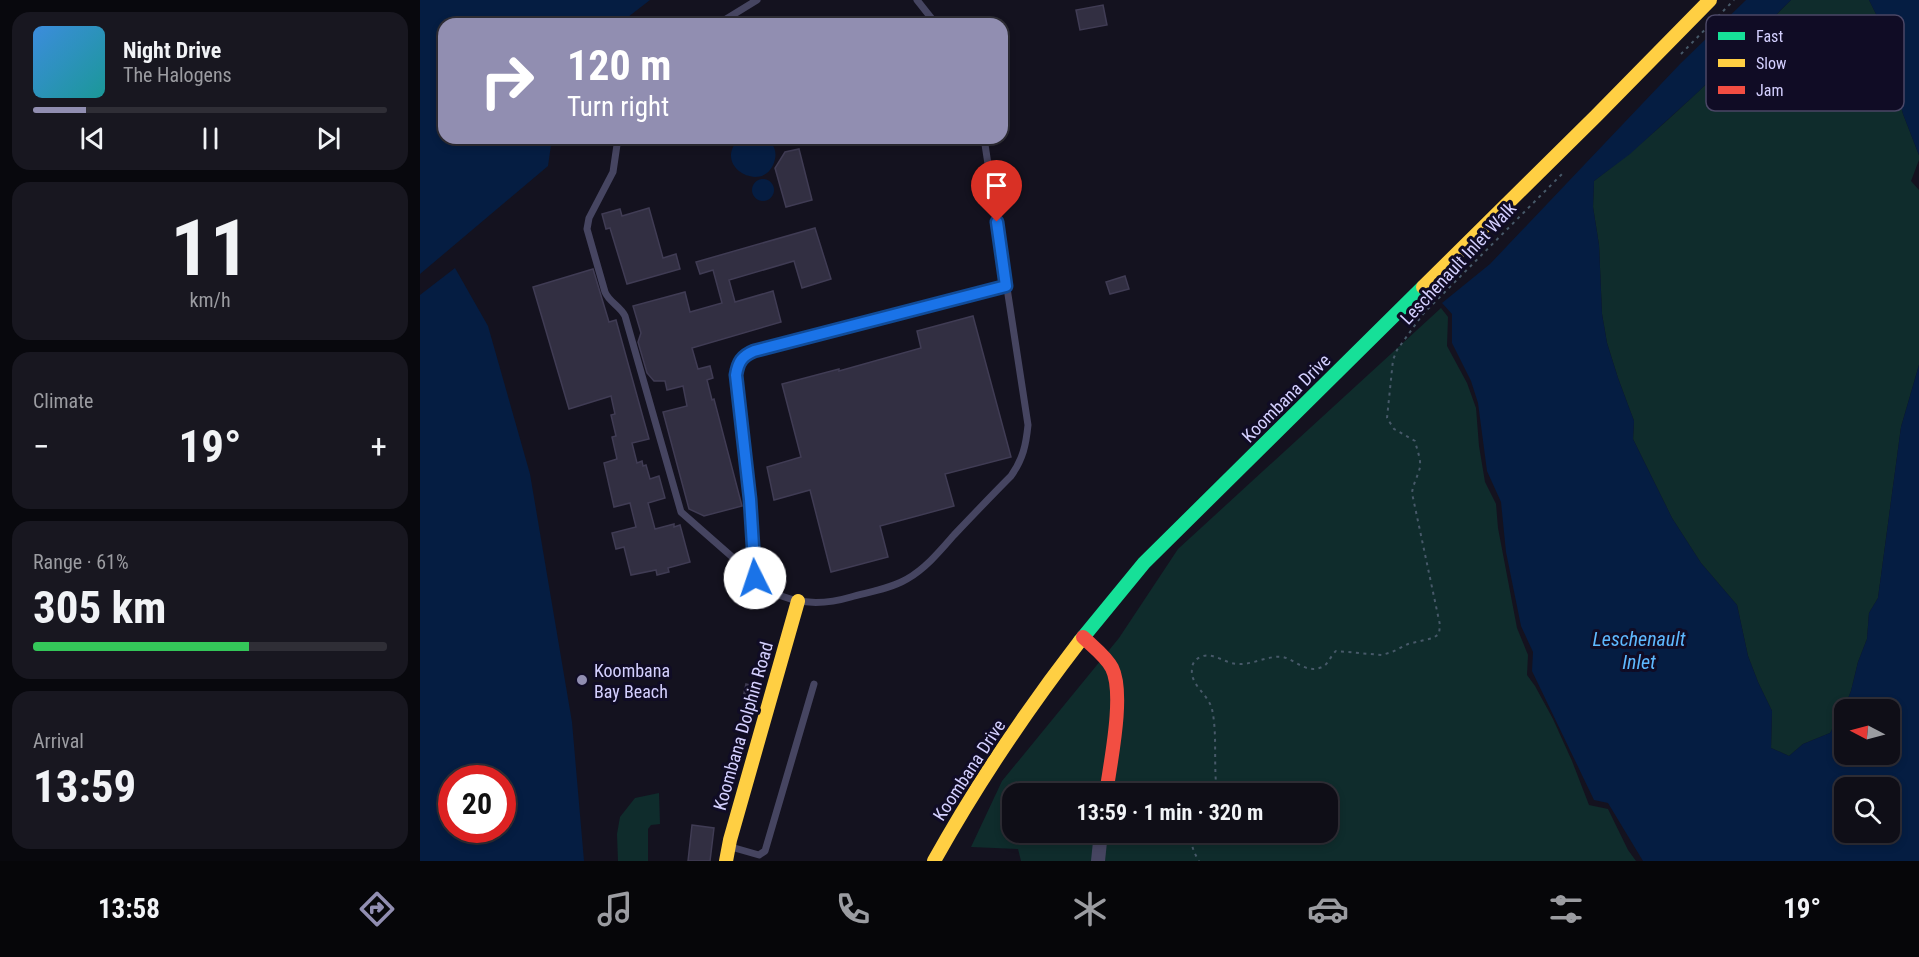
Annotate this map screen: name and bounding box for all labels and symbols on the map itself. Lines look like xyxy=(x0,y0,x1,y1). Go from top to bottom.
legend xyxy=(1706,15,1904,111)
text: Fast xyxy=(1756,27,1783,46)
text: Slow xyxy=(1756,54,1786,73)
text: Jam xyxy=(1756,81,1783,100)
pin xyxy=(971,160,1022,222)
street label: Leschenault Inlet Walk xyxy=(1396,197,1520,329)
street label: Koombana Drive xyxy=(1238,350,1334,446)
position arrow xyxy=(723,546,787,610)
water label: Leschenault Inlet xyxy=(1593,627,1686,674)
street label: Koombana Dolphin Road xyxy=(709,639,777,813)
place label: Koombana Bay Beach xyxy=(594,660,670,702)
marker: Koombana Bay Beach xyxy=(575,673,589,687)
north arrow xyxy=(1834,699,1900,765)
street label: Koombana Drive xyxy=(929,716,1009,824)
speed limit sign: 20 xyxy=(438,765,516,843)

